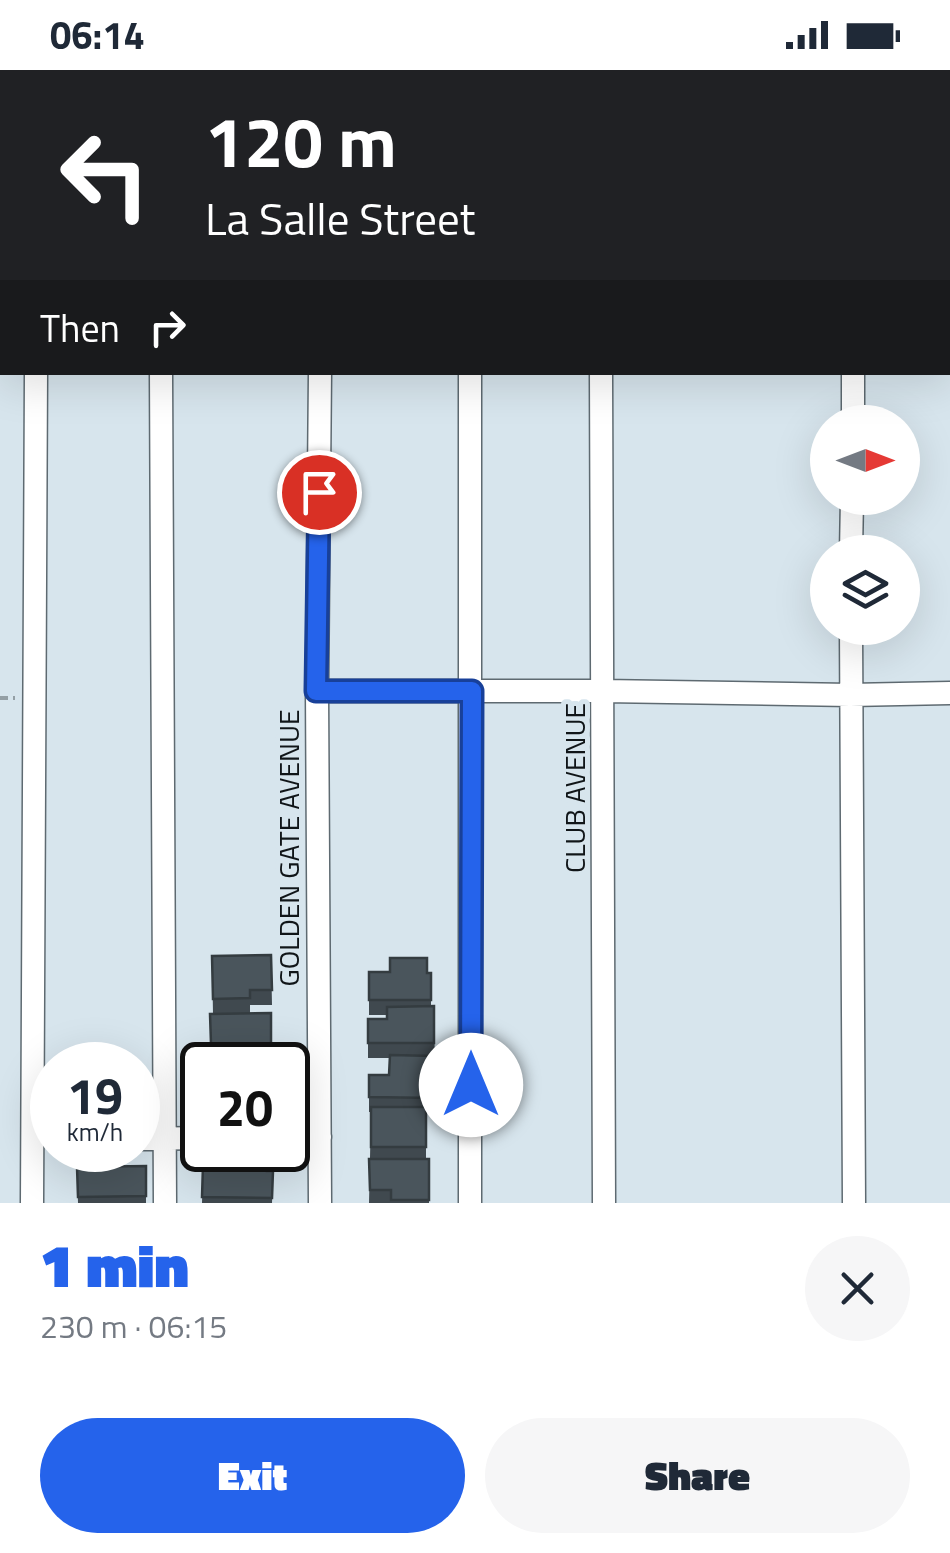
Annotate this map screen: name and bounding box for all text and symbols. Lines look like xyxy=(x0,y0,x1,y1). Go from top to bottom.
text: 06:14 xyxy=(50,6,145,64)
text: 120 m xyxy=(205,88,397,194)
icon: left xyxy=(40,110,170,240)
text: La Salle Street xyxy=(205,184,475,252)
text: Then xyxy=(40,299,120,357)
icon: right xyxy=(140,300,195,355)
north arrow xyxy=(810,405,920,515)
map controls xyxy=(810,405,920,645)
pin xyxy=(277,450,362,535)
icon: arrive xyxy=(292,465,347,520)
button: layers xyxy=(810,535,920,645)
street label: CLUB AVENUE xyxy=(553,703,596,873)
street label: GOLDEN GATE AVENUE xyxy=(267,710,310,986)
position arrow xyxy=(419,1033,523,1137)
speed limit sign: 20 xyxy=(180,1042,310,1172)
text: 19 xyxy=(67,1057,123,1133)
text: km/h xyxy=(67,1113,123,1151)
text: 1 min xyxy=(40,1219,189,1310)
button: close xyxy=(805,1236,910,1341)
text: 230 m · 06:15 xyxy=(40,1302,227,1350)
button: Exit xyxy=(40,1418,465,1533)
button: Share xyxy=(485,1418,910,1533)

